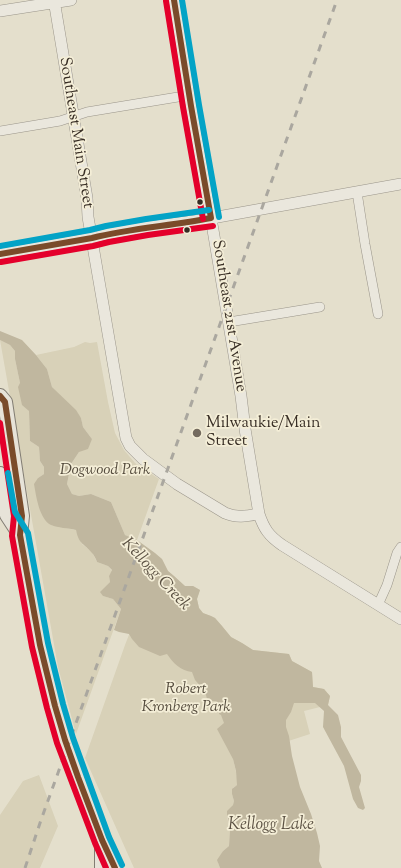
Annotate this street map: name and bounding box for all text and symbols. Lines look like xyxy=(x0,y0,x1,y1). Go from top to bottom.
street label: Southeast Main Street xyxy=(54,56,96,210)
unlabelled marker xyxy=(195,197,205,207)
unlabelled marker xyxy=(182,225,192,235)
street label: Southeast 21st Avenue xyxy=(206,239,250,393)
place label: Milwaukie/Main Street xyxy=(206,414,320,452)
marker: Milwaukie/Main Street xyxy=(191,427,203,439)
park label: Dogwood Park xyxy=(60,461,150,481)
water label: Kellogg Creek xyxy=(116,534,194,616)
park label: Robert Kronberg Park xyxy=(141,680,231,718)
water label: Kellogg Lake xyxy=(228,816,314,836)

